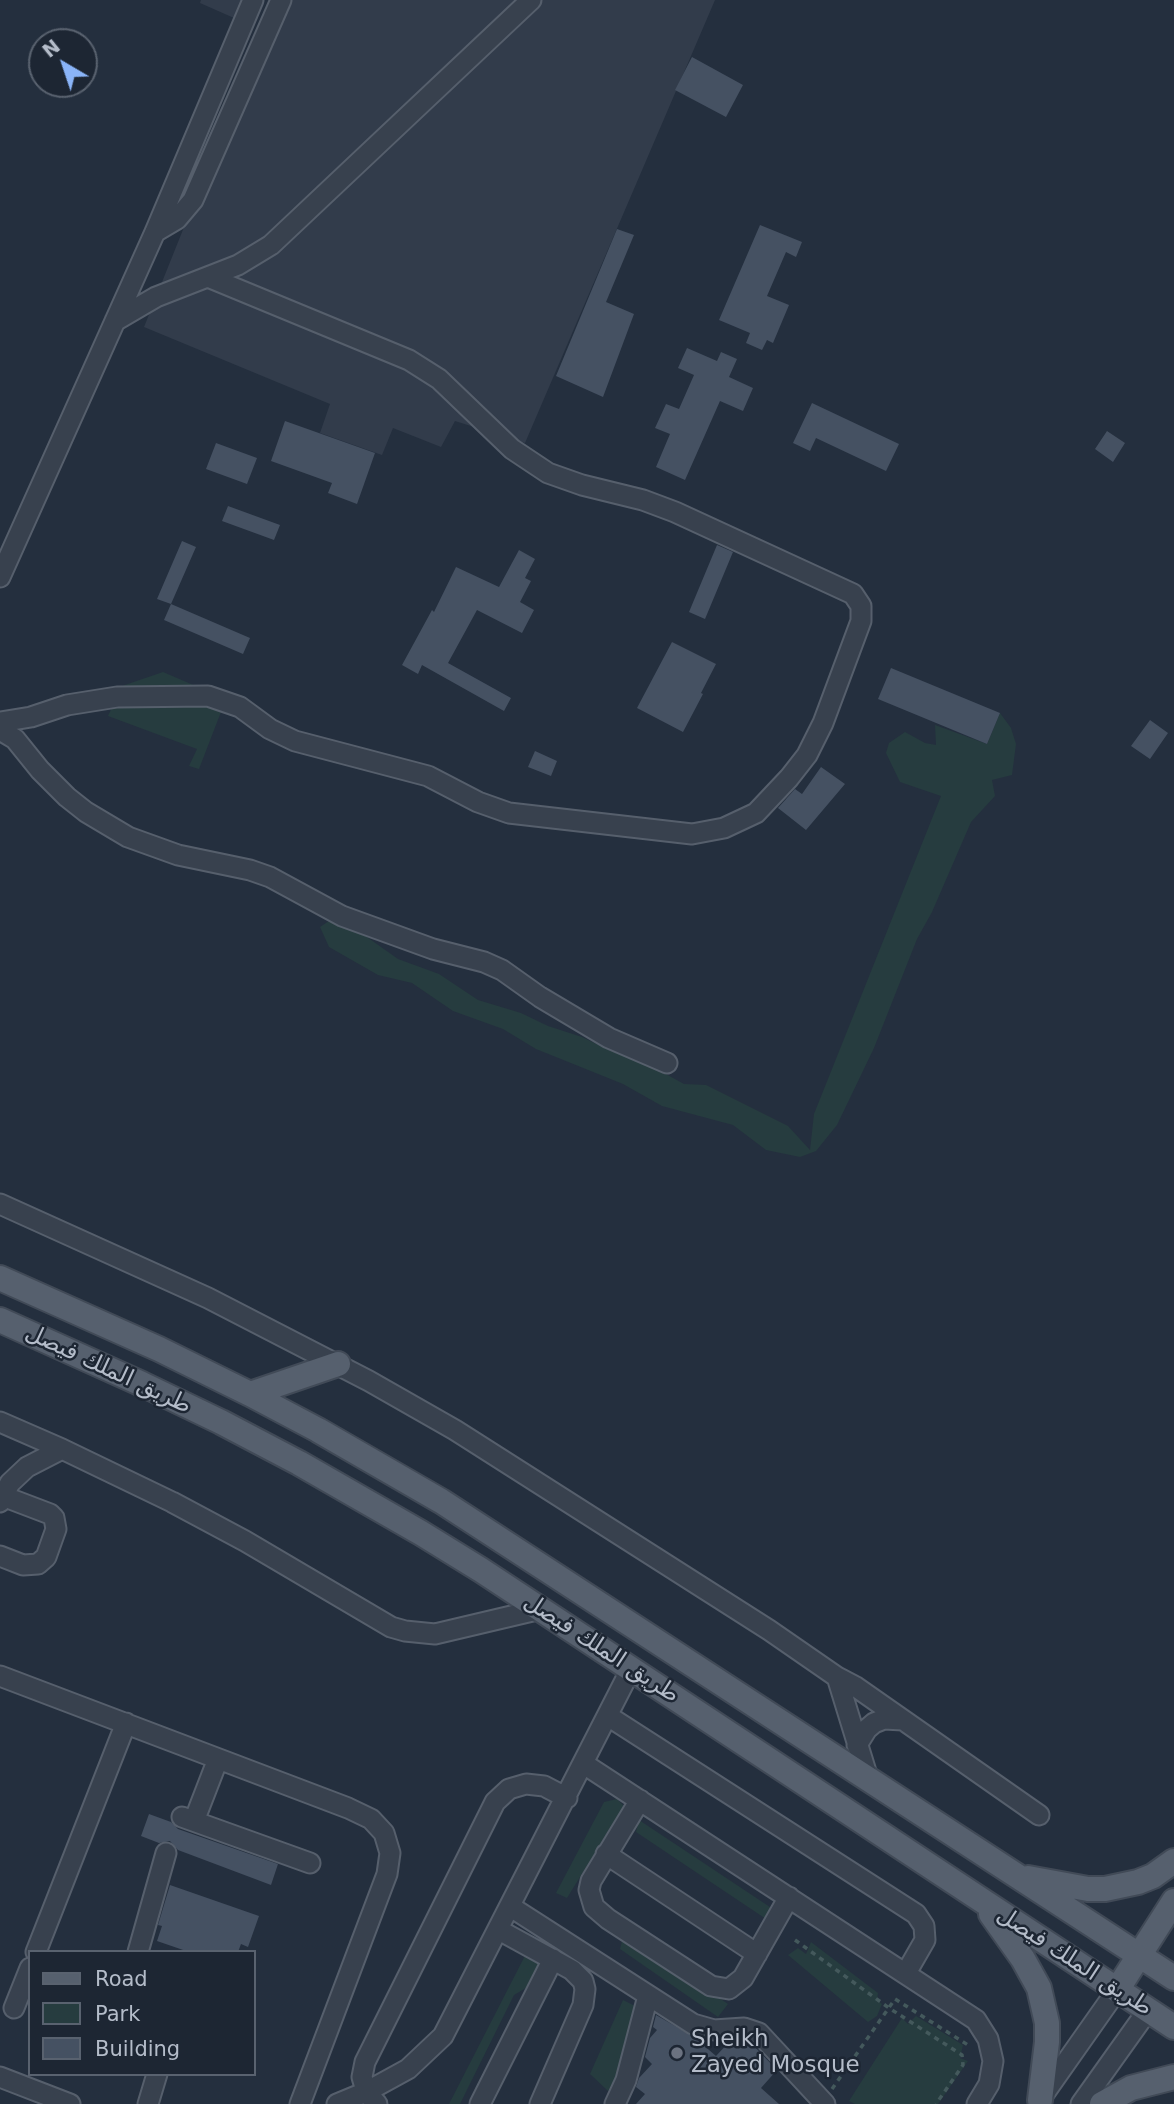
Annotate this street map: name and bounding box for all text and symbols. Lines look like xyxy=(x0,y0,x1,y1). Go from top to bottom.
north arrow xyxy=(28,28,98,98)
text: N xyxy=(38,35,64,62)
street label: طريق الملك فيصل xyxy=(21,1319,195,1421)
street label: طريق الملك فيصل xyxy=(518,1588,684,1710)
street label: طريق الملك فيصل xyxy=(991,1901,1157,2023)
legend xyxy=(28,1950,256,2076)
text: Road xyxy=(95,1967,148,1991)
text: Park xyxy=(95,2002,140,2026)
place label: Sheikh Zayed Mosque xyxy=(691,2026,860,2080)
text: Building xyxy=(95,2037,180,2061)
marker: Sheikh Zayed Mosque xyxy=(669,2045,685,2061)

